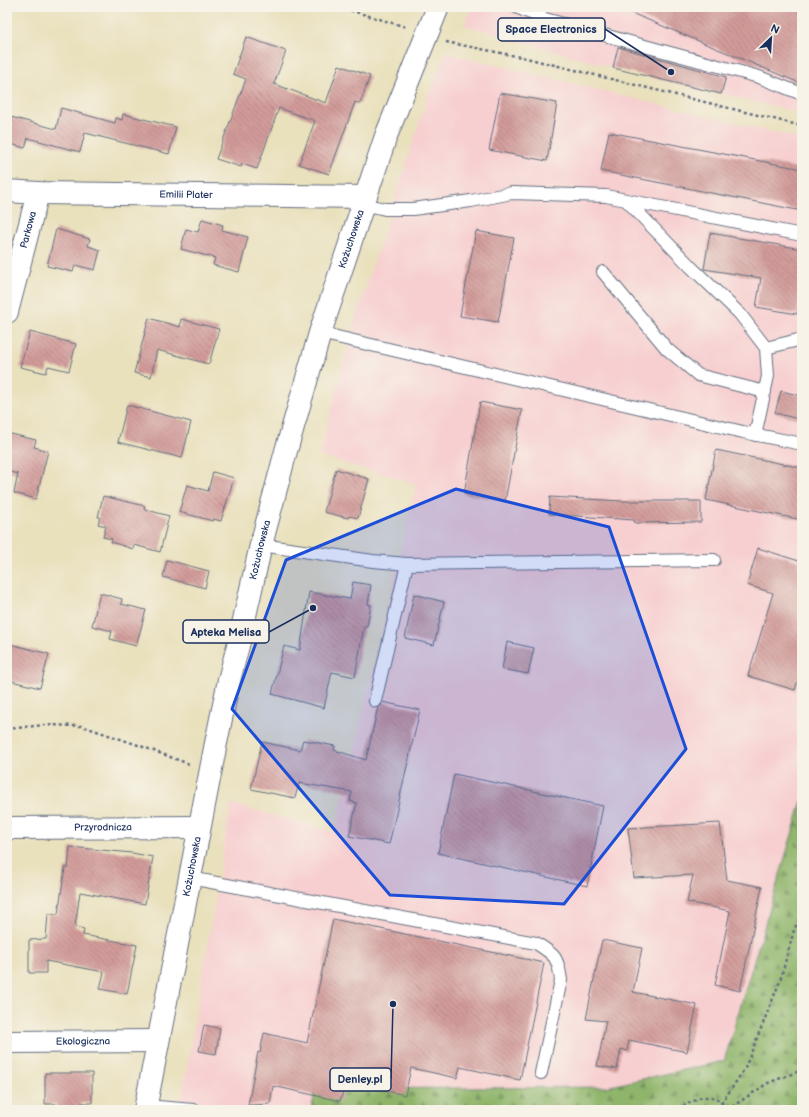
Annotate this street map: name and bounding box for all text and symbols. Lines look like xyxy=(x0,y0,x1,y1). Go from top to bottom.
callout: Space Electronics xyxy=(498,18,605,41)
north arrow xyxy=(751,18,791,58)
text: N xyxy=(769,22,782,37)
text: Space Electronics xyxy=(505,23,597,36)
street label: Emilii Plater xyxy=(159,188,213,201)
street label: Kożuchowska xyxy=(336,208,367,270)
street label: Parkowa xyxy=(18,210,39,250)
street label: Kożuchowska xyxy=(247,518,273,581)
callout: Apteka Melisa xyxy=(183,620,269,643)
text: Apteka Melisa xyxy=(190,626,261,639)
street label: Przyrodnicza xyxy=(74,821,132,834)
street label: Kożuchowska xyxy=(180,835,204,898)
street label: Ekologiczna xyxy=(56,1035,111,1048)
callout: Denley.pl xyxy=(330,1068,391,1091)
text: Denley.pl xyxy=(337,1073,383,1086)

